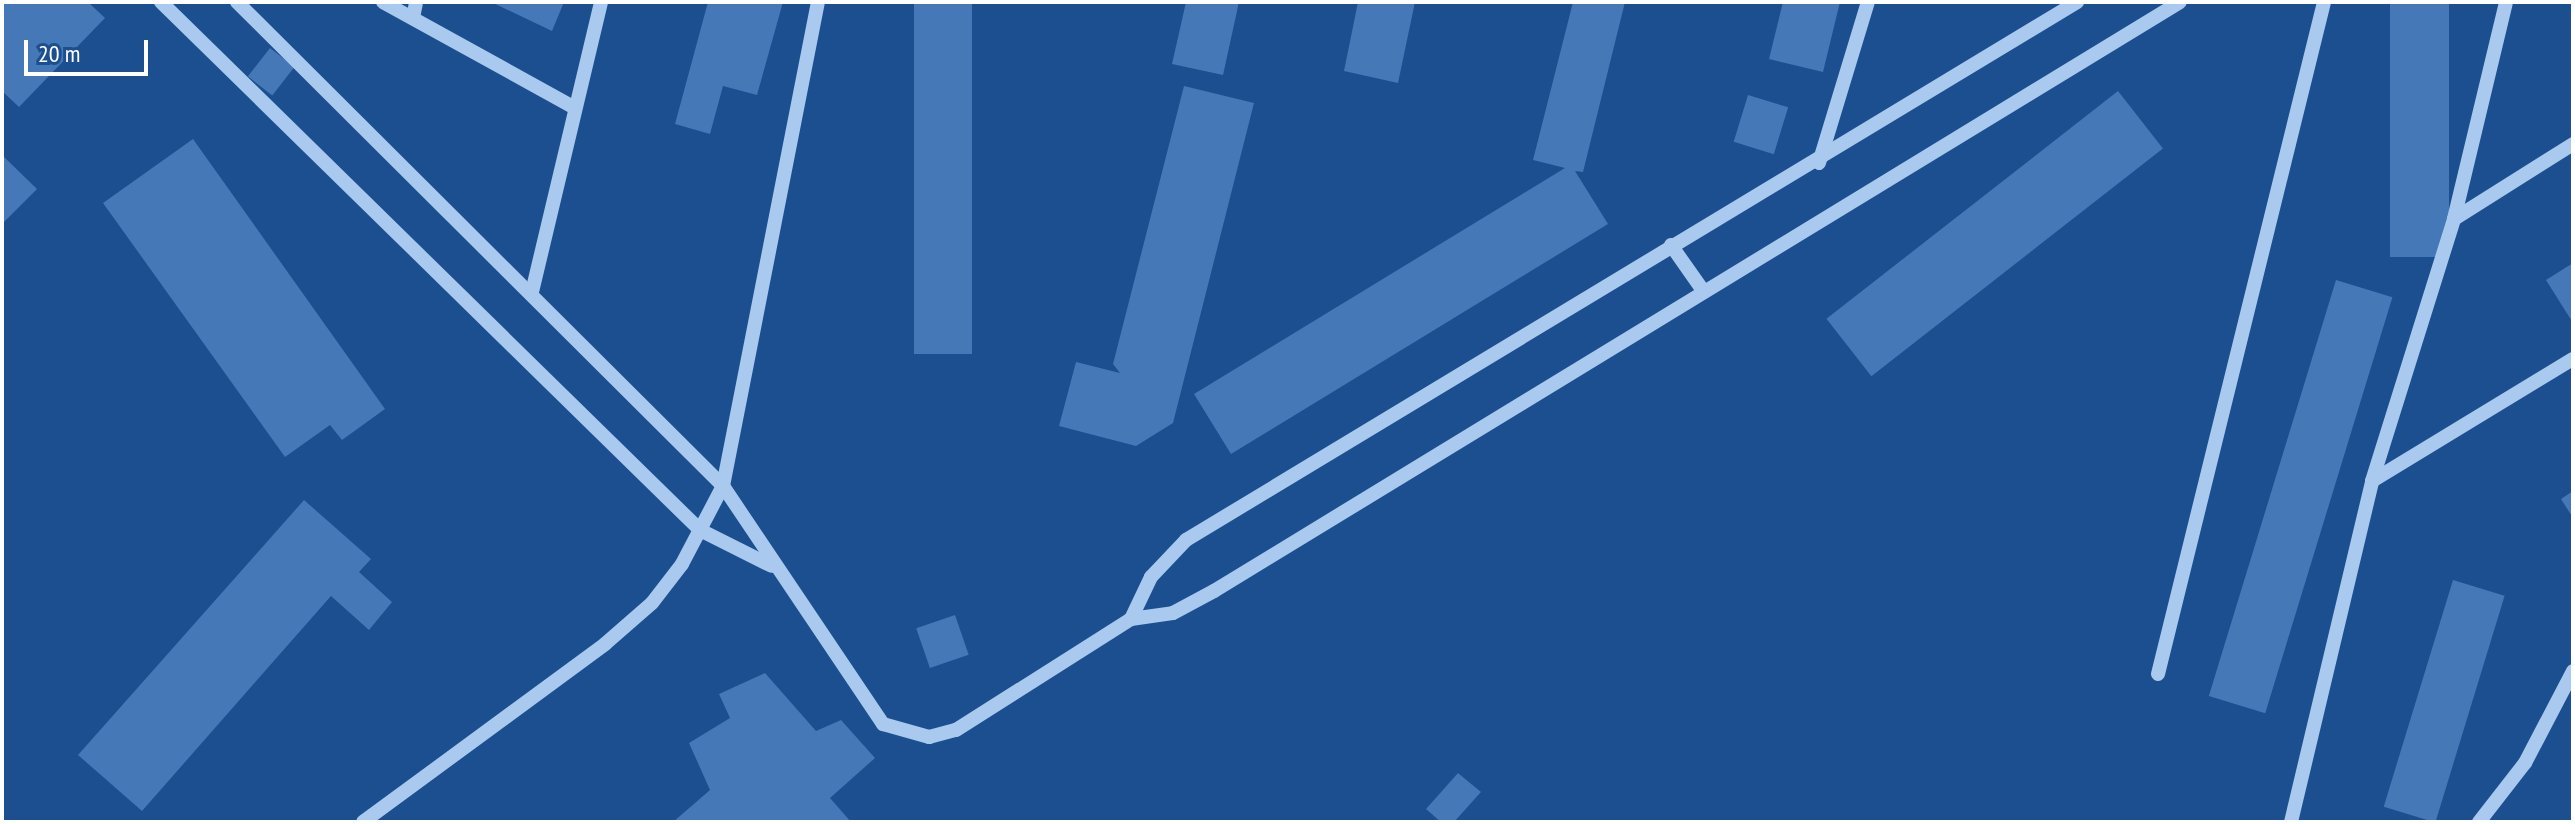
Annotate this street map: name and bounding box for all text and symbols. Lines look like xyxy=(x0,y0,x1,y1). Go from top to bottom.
scale bar xyxy=(28,24,152,74)
text: 20 m xyxy=(38,38,80,69)

